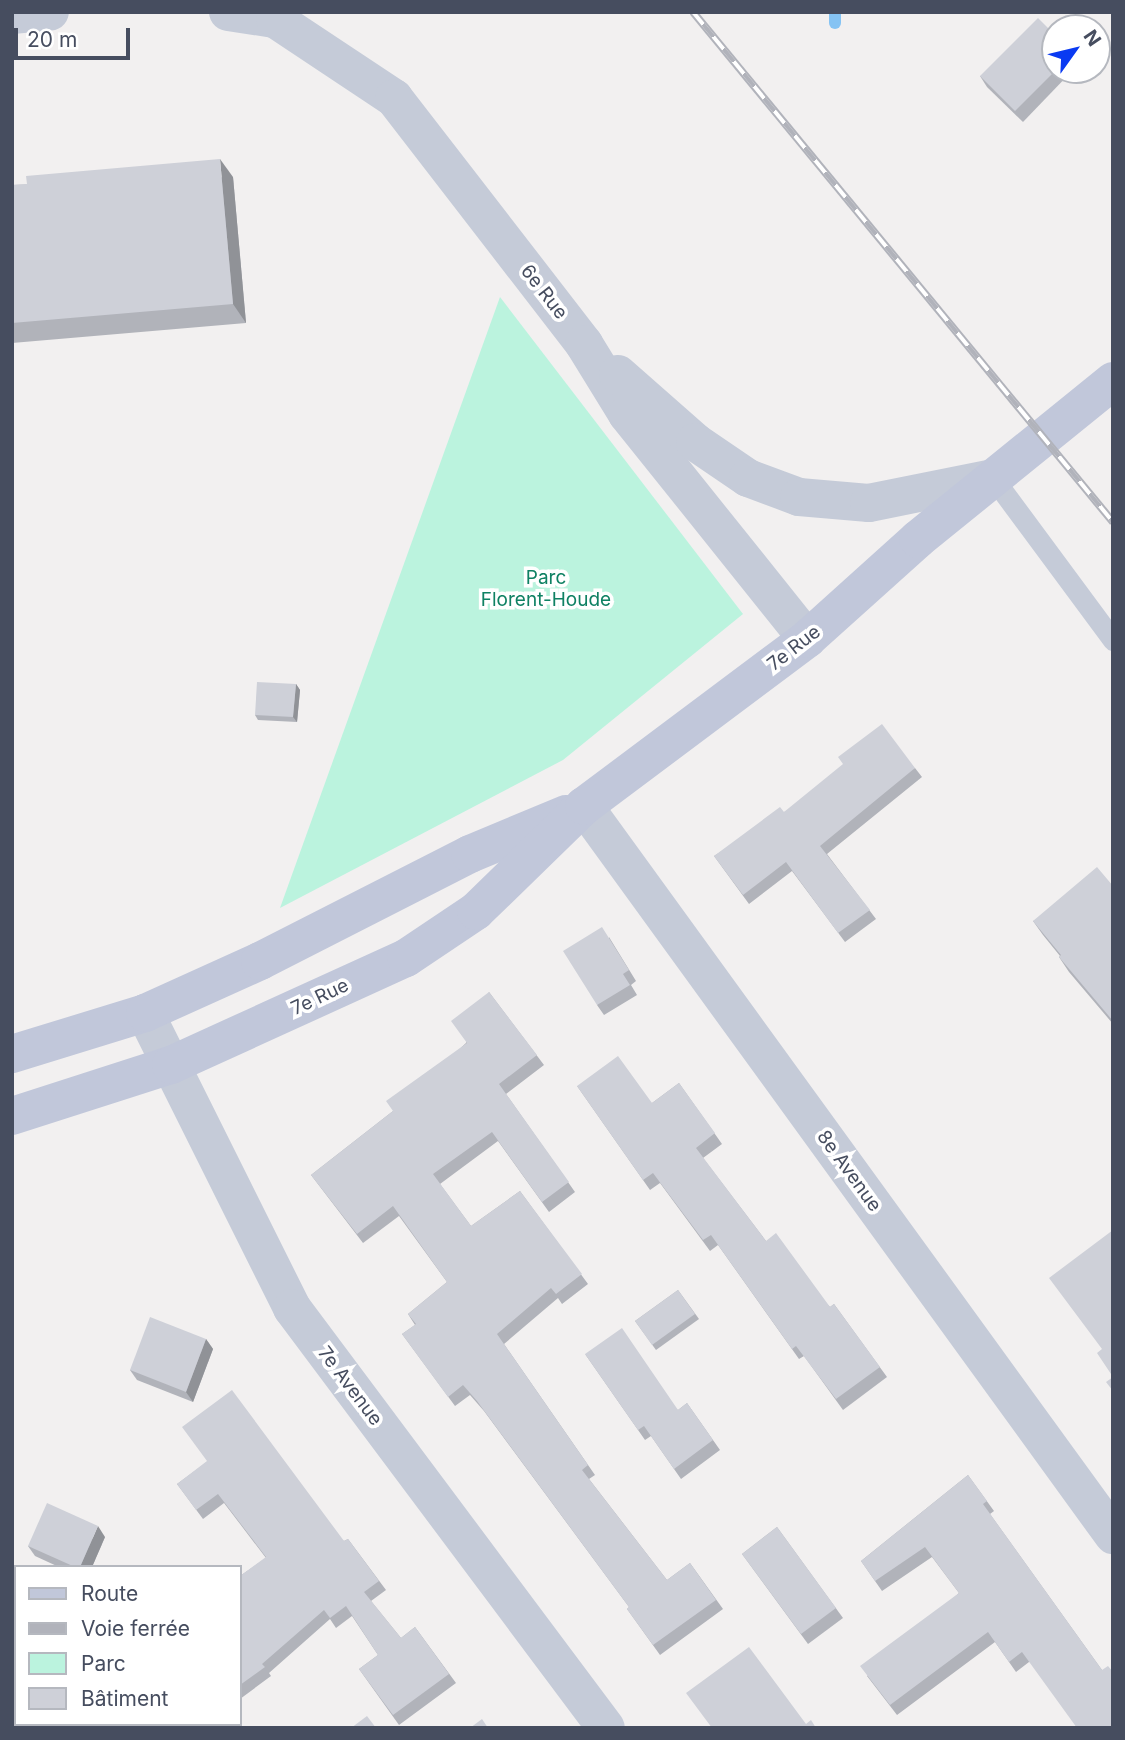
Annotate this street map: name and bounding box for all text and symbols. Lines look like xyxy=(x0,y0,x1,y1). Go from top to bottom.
scale bar xyxy=(18,14,133,58)
north arrow xyxy=(1041,14,1111,84)
text: N xyxy=(1079,26,1106,51)
text: 20 m xyxy=(27,27,77,52)
street label: 6e Rue xyxy=(516,260,572,324)
park label: Parc Florent-Houde xyxy=(481,567,611,611)
street label: 7e Rue xyxy=(763,620,825,676)
street label: 7e Rue xyxy=(288,974,352,1020)
street label: 8e Avenue xyxy=(812,1126,886,1216)
street label: 7e Avenue xyxy=(313,1342,387,1430)
legend xyxy=(14,1565,242,1726)
text: Route xyxy=(81,1581,138,1606)
text: Voie ferrée xyxy=(81,1616,190,1641)
text: Parc xyxy=(81,1651,126,1676)
text: Bâtiment xyxy=(81,1686,168,1711)

